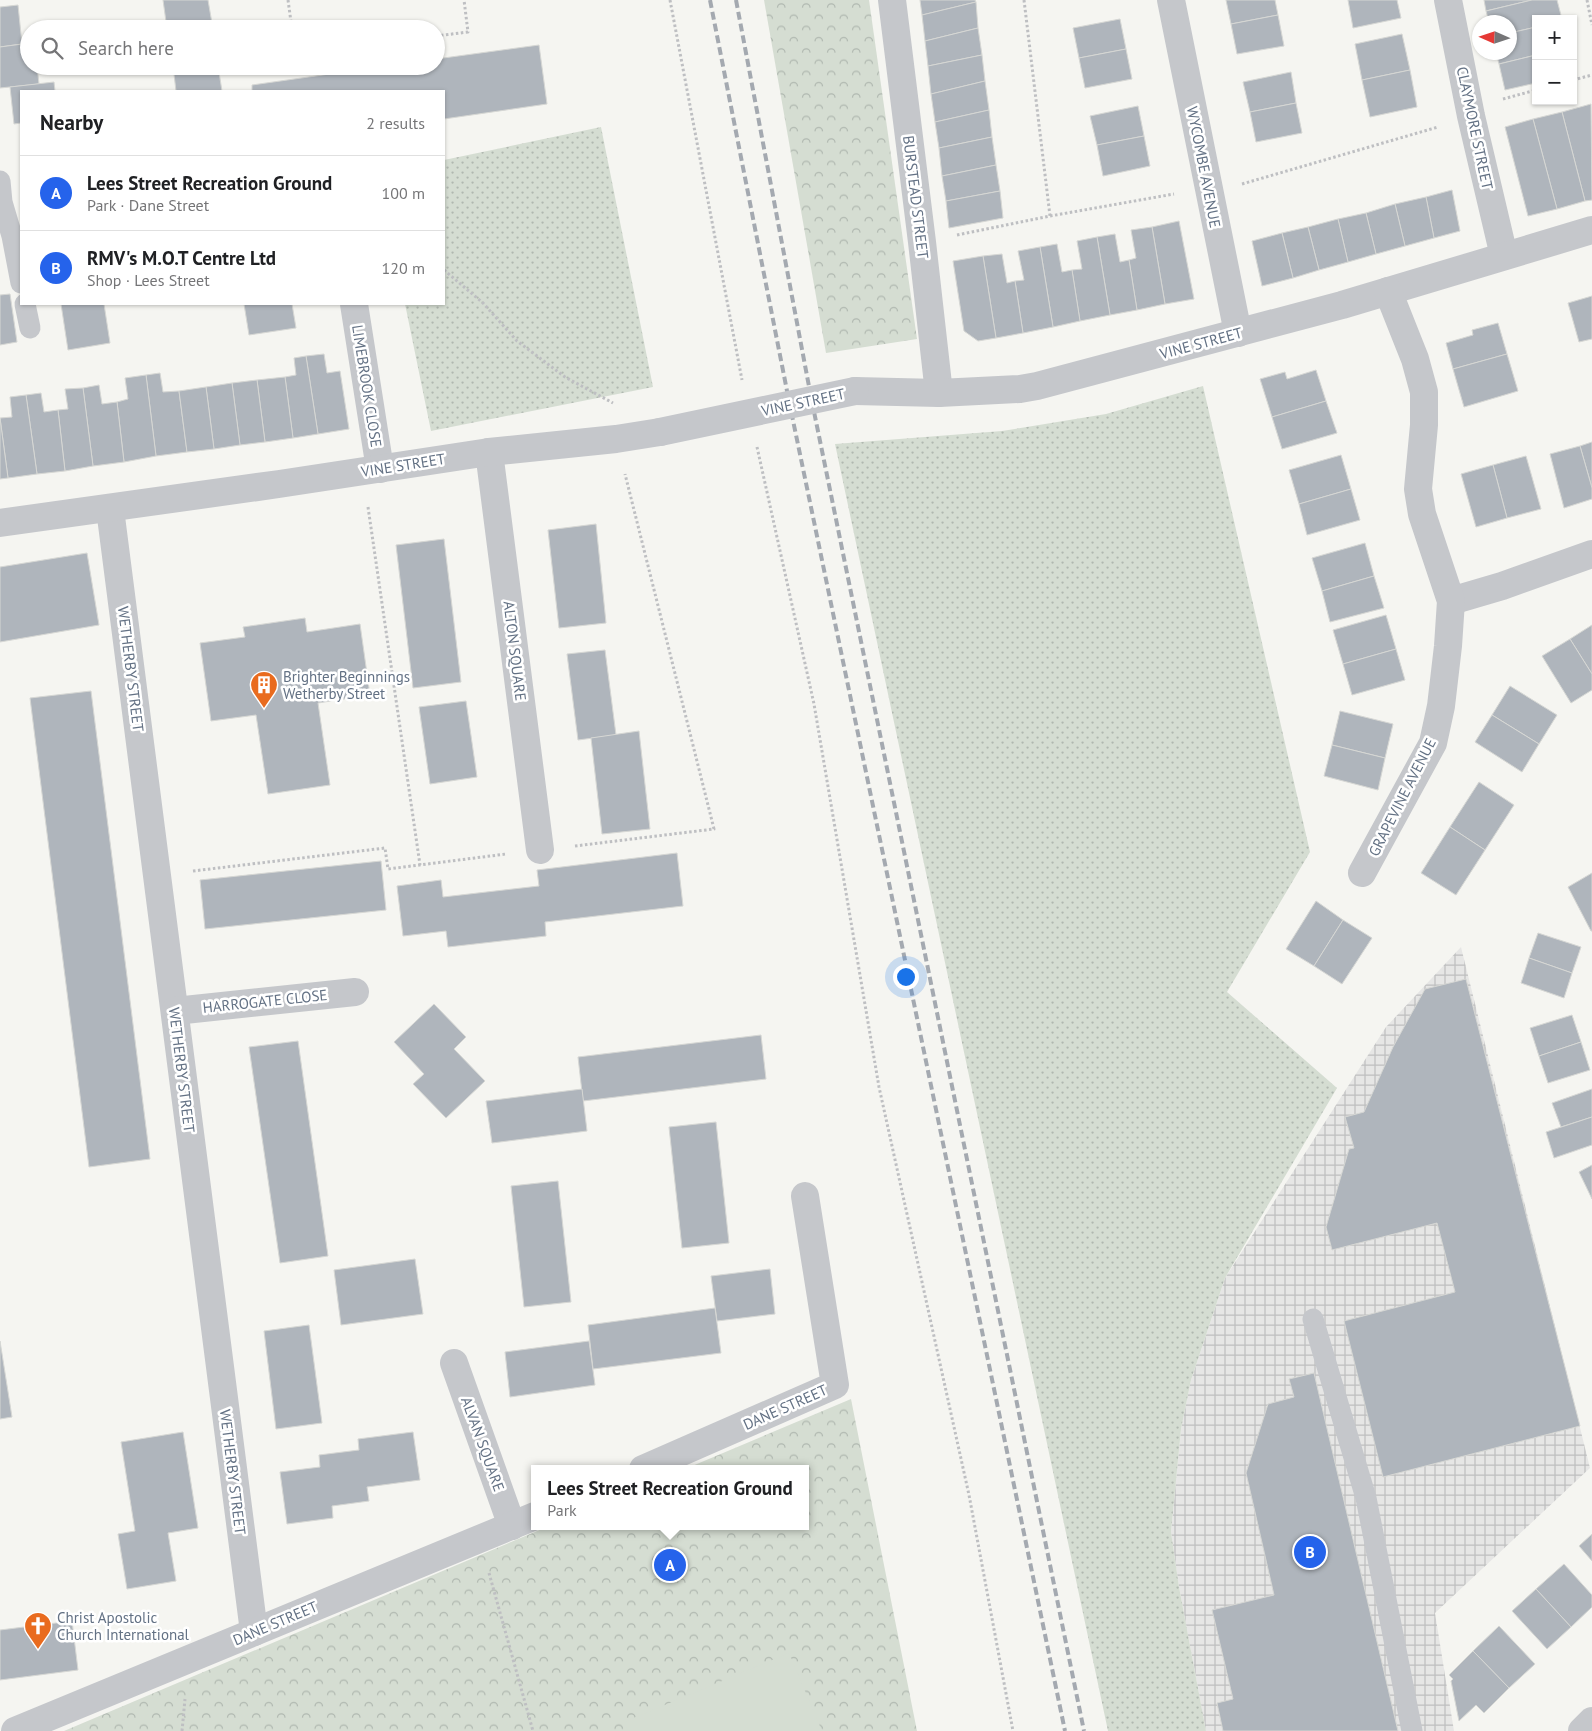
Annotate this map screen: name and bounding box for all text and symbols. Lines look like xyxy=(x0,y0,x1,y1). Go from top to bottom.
north arrow xyxy=(1472,15,1517,60)
map controls xyxy=(1532,15,1577,105)
button: + xyxy=(1532,15,1577,60)
search box xyxy=(20,20,445,75)
icon: search xyxy=(38,34,66,62)
text: Search here xyxy=(78,36,174,60)
button: − xyxy=(1532,60,1577,105)
street label: CLAYMORE STREET xyxy=(1453,65,1497,192)
street label: WYCOMBE AVENUE xyxy=(1183,105,1225,229)
text: Nearby xyxy=(40,109,103,136)
text: 2 results xyxy=(366,113,425,133)
street label: BURSTEAD STREET xyxy=(899,134,933,260)
text: Lees Street Recreation Ground xyxy=(87,171,332,195)
text: A xyxy=(51,183,61,203)
text: 100 m xyxy=(382,183,425,203)
text: Park · Dane Street xyxy=(87,195,209,215)
text: RMV's M.O.T Centre Ltd xyxy=(87,246,276,270)
text: B xyxy=(51,258,61,278)
text: 120 m xyxy=(382,258,425,278)
text: Shop · Lees Street xyxy=(87,270,210,290)
street label: LIMEBROOK CLOSE xyxy=(348,323,386,449)
street label: VINE STREET xyxy=(1157,323,1245,363)
street label: VINE STREET xyxy=(759,384,847,420)
street label: VINE STREET xyxy=(359,449,447,481)
street label: ALTON SQUARE xyxy=(499,600,531,702)
street label: WETHERBY STREET xyxy=(114,605,148,733)
place label: Brighter Beginnings Wetherby Street xyxy=(283,667,410,703)
building icon: Brighter Beginnings Wetherby Street xyxy=(249,670,279,709)
street label: GRAPEVINE AVENUE xyxy=(1364,735,1440,859)
your location xyxy=(893,964,919,990)
street label: HARROGATE CLOSE xyxy=(202,985,328,1017)
street label: WETHERBY STREET xyxy=(165,1006,199,1134)
street label: DANE STREET xyxy=(740,1380,831,1434)
street label: ALVAN SQUARE xyxy=(457,1394,509,1494)
street label: WETHERBY STREET xyxy=(216,1408,250,1536)
popup xyxy=(531,1465,809,1530)
text: Lees Street Recreation Ground xyxy=(547,1476,793,1500)
text: Park xyxy=(547,1500,577,1520)
pin: B xyxy=(1294,1533,1326,1571)
pin: A xyxy=(654,1546,686,1584)
street label: DANE STREET xyxy=(230,1596,321,1649)
place label: Christ Apostolic Church International xyxy=(57,1608,190,1644)
church icon: Christ Apostolic Church International xyxy=(23,1611,53,1650)

